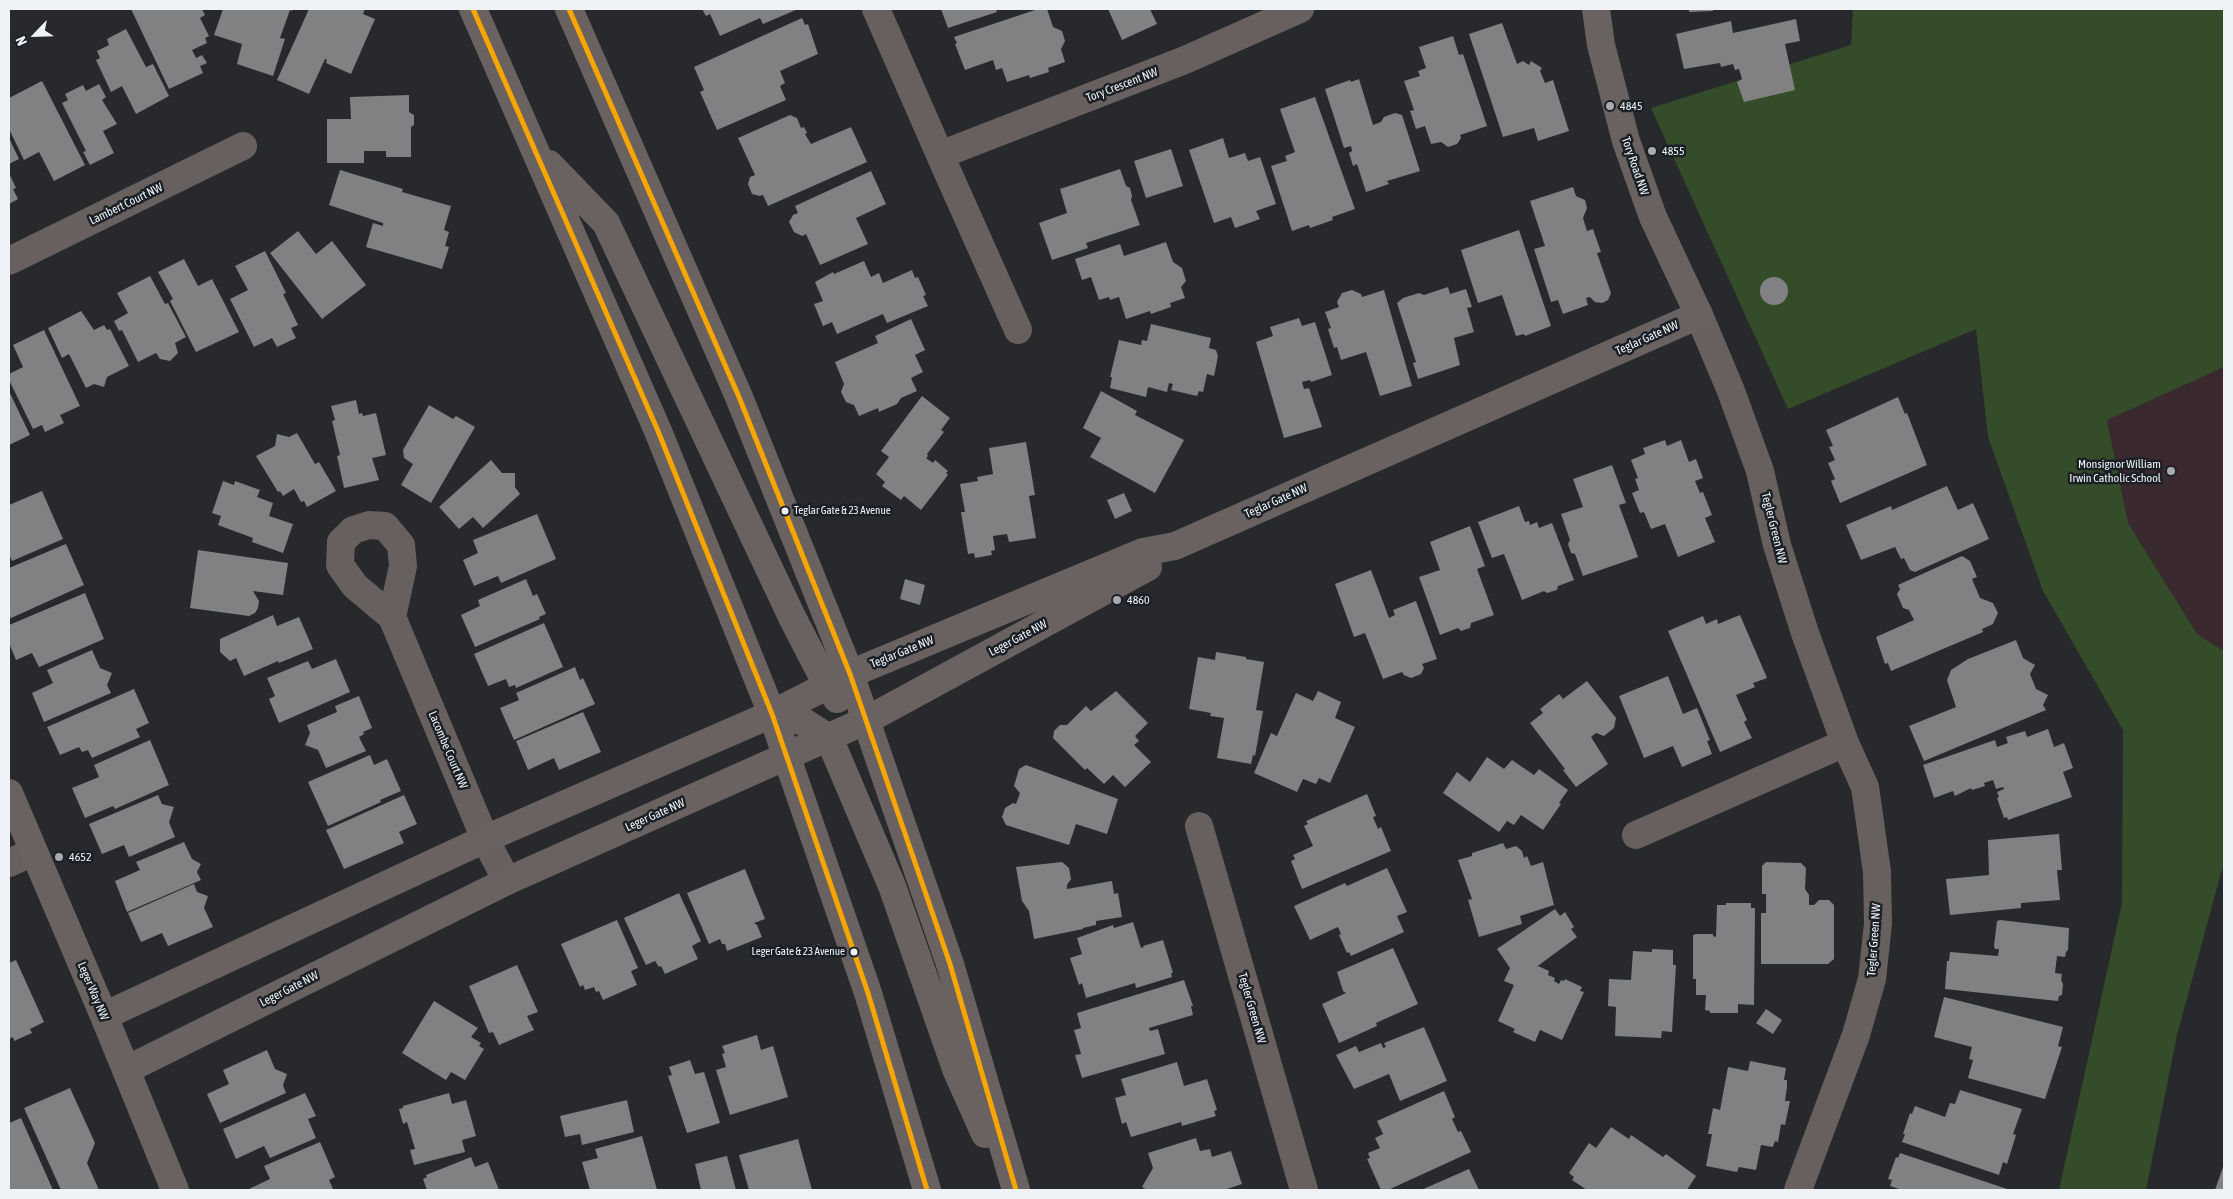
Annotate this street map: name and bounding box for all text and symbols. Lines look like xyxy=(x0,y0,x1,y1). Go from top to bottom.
north arrow xyxy=(10,10,60,60)
text: N xyxy=(12,34,30,48)
street label: Tory Crescent NW xyxy=(1084,65,1160,105)
place label: 4845 xyxy=(1620,99,1643,113)
marker: 4845 xyxy=(1604,100,1616,112)
street label: Tory Road NW xyxy=(1618,135,1652,197)
place label: 4855 xyxy=(1662,144,1685,158)
marker: 4855 xyxy=(1646,145,1658,157)
street label: Lambert Court NW xyxy=(87,180,165,228)
street label: Teglar Gate NW xyxy=(1613,318,1681,358)
place label: Monsignor William Irwin Catholic School xyxy=(2069,457,2161,485)
marker: Monsignor William Irwin Catholic School xyxy=(2165,465,2177,477)
street label: Teglar Gate NW xyxy=(1242,481,1310,521)
street label: Tegler Green NW xyxy=(1758,491,1790,565)
place label: Teglar Gate & 23 Avenue xyxy=(794,504,891,518)
marker: Teglar Gate & 23 Avenue xyxy=(780,506,790,516)
place label: 4860 xyxy=(1127,593,1150,607)
marker: 4860 xyxy=(1111,594,1123,606)
street label: Leger Gate NW xyxy=(986,617,1050,659)
street label: Teglar Gate NW xyxy=(868,633,936,671)
street label: Lacombe Court NW xyxy=(425,709,471,791)
street label: Leger Gate NW xyxy=(623,795,687,835)
place label: 4652 xyxy=(69,850,92,864)
marker: 4652 xyxy=(53,851,65,863)
street label: Tegler Green NW xyxy=(1864,903,1884,977)
place label: Leger Gate & 23 Avenue xyxy=(751,945,845,959)
marker: Leger Gate & 23 Avenue xyxy=(849,947,859,957)
street label: Leger Way NW xyxy=(74,960,112,1022)
street label: Leger Gate NW xyxy=(257,968,321,1010)
street label: Tegler Green NW xyxy=(1235,971,1269,1045)

